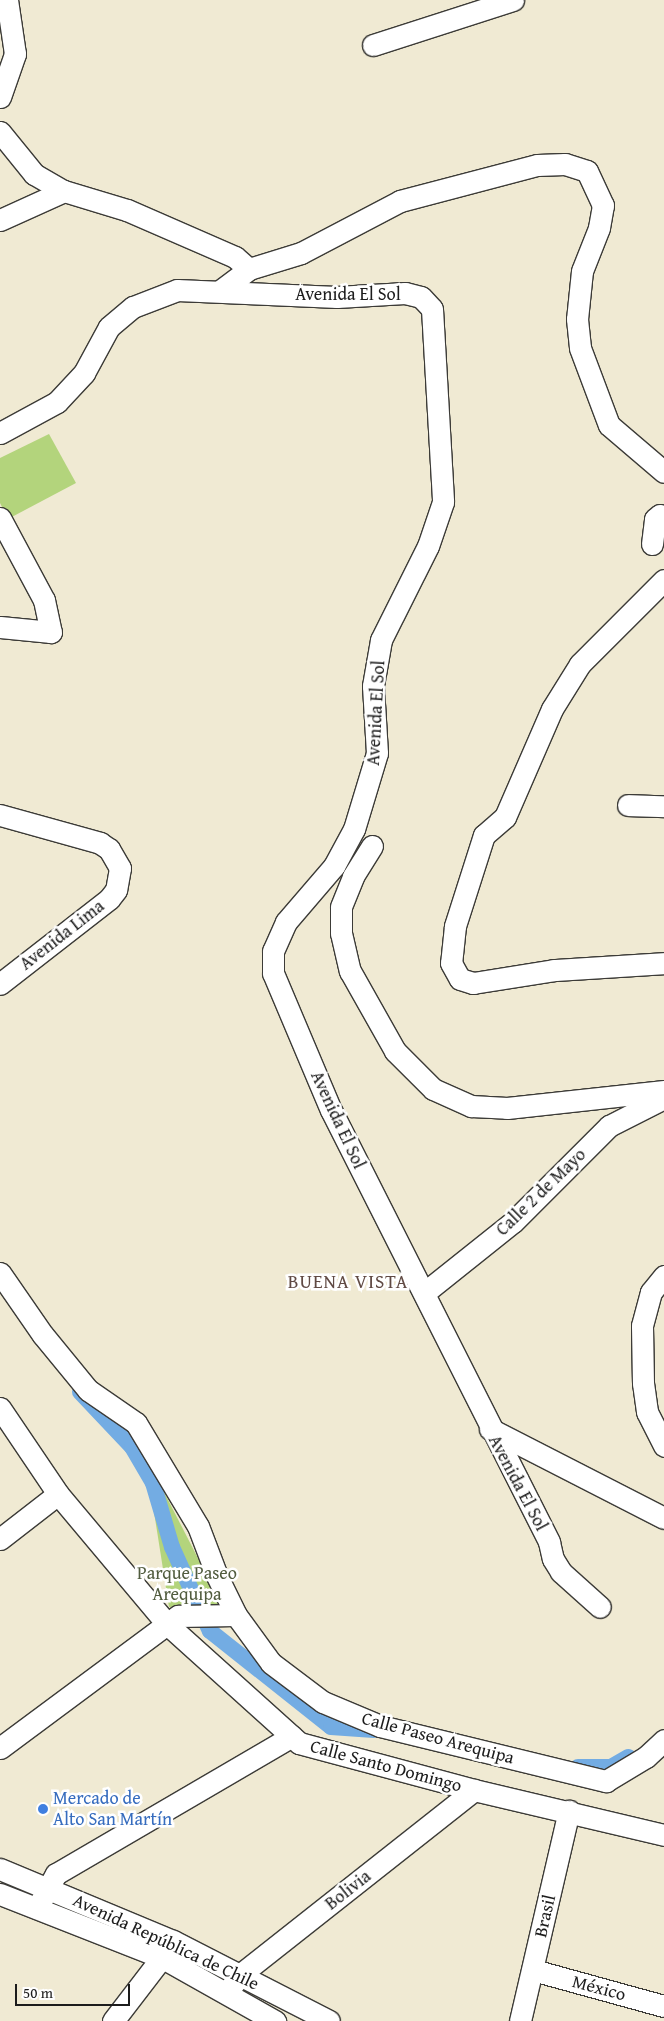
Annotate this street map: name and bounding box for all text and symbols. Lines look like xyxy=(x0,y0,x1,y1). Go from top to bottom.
street label: Avenida El Sol xyxy=(295,283,401,305)
street label: Avenida El Sol xyxy=(362,660,390,766)
street label: Avenida Lima xyxy=(15,895,109,975)
street label: Avenida El Sol xyxy=(306,1068,370,1172)
street label: Calle 2 de Mayo xyxy=(492,1144,590,1240)
district label: BUENA VISTA xyxy=(286,1271,410,1293)
street label: Avenida El Sol xyxy=(484,1431,552,1535)
park label: Parque Paseo Arequipa xyxy=(137,1563,237,1606)
street label: Calle Paseo Arequipa xyxy=(360,1707,516,1769)
street label: Calle Santo Domingo xyxy=(308,1735,464,1797)
place label: Mercado de Alto San Martín xyxy=(53,1788,172,1830)
marker: Mercado de Alto San Martín xyxy=(37,1803,49,1815)
street label: Bolivia xyxy=(321,1865,375,1915)
street label: Avenida República de Chile xyxy=(70,1889,262,1995)
street label: Brasil xyxy=(530,1893,560,1939)
street label: México xyxy=(570,1971,628,2005)
scale bar xyxy=(18,1974,132,2006)
text: 50 m xyxy=(23,1982,53,2003)

